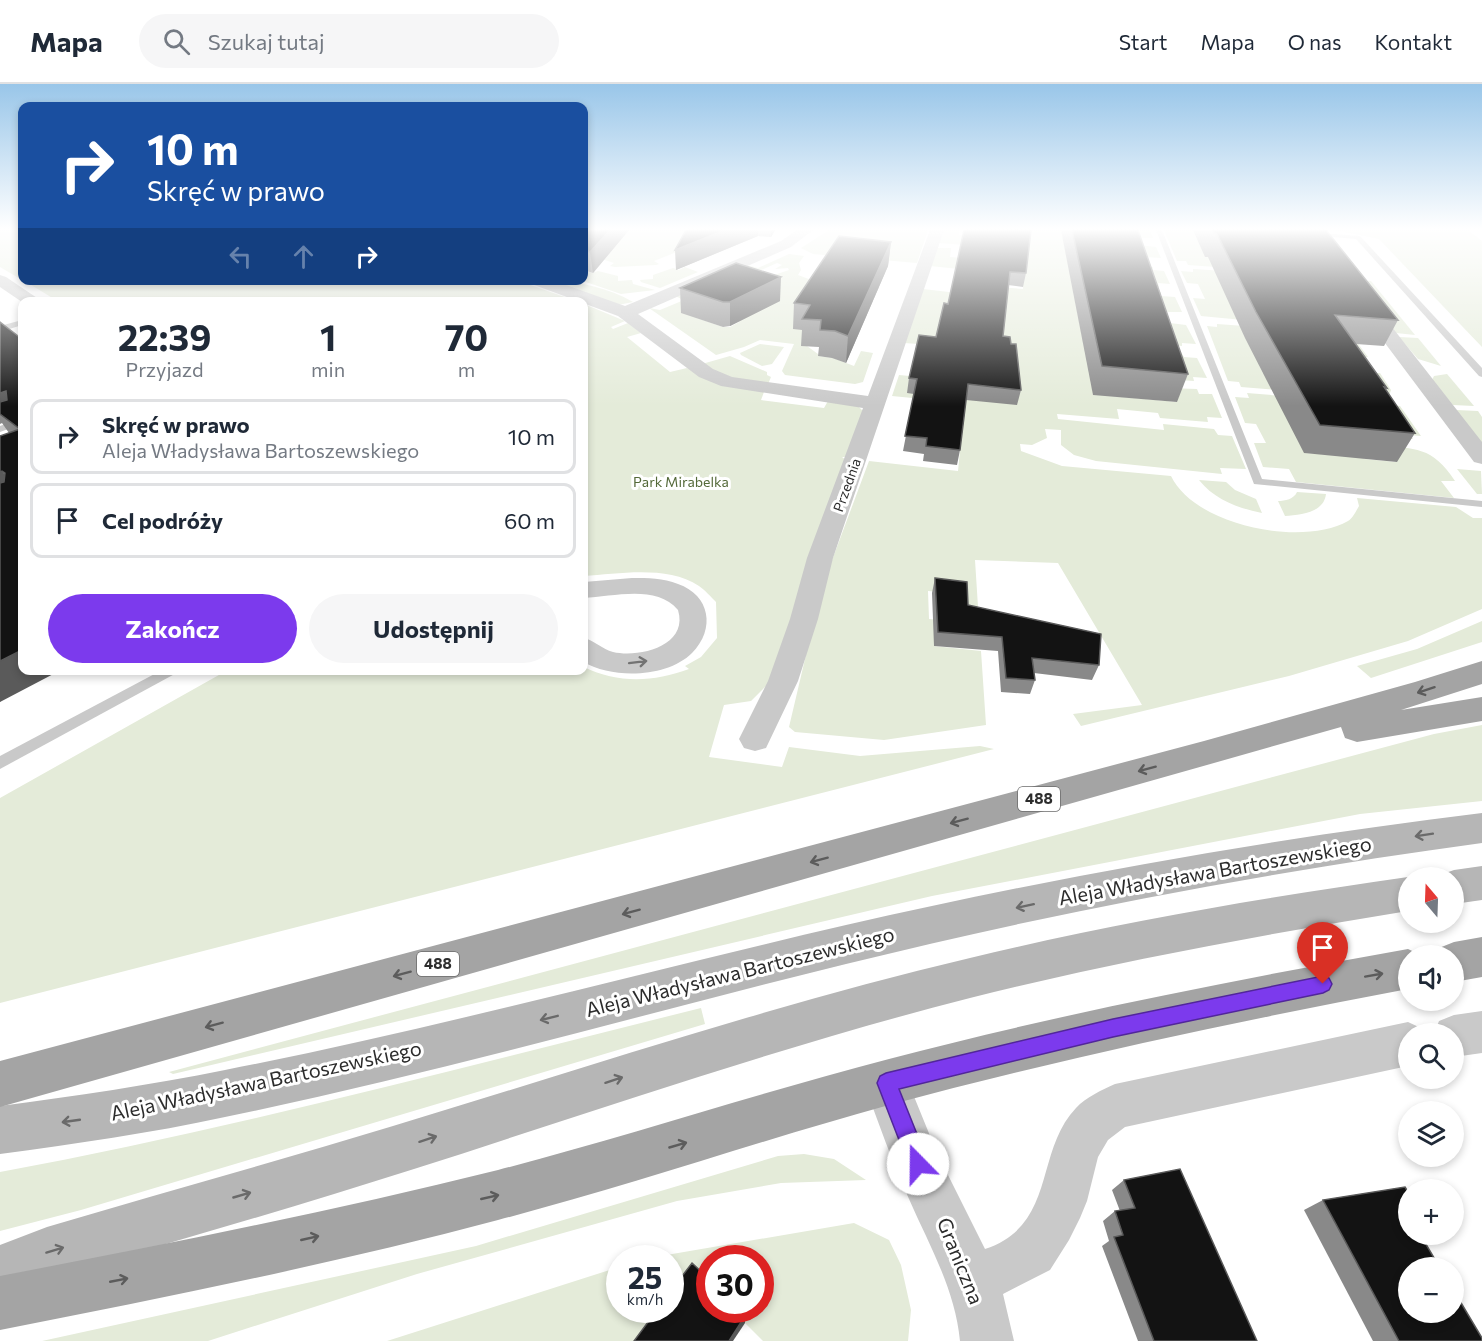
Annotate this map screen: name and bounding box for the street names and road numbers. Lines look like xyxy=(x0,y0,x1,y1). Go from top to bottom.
street label: Przednia xyxy=(829,456,864,514)
road number: 488 xyxy=(1018,787,1060,811)
street label: Aleja Władysława Bartoszewskiego xyxy=(1057,831,1373,909)
street label: Aleja Władysława Bartoszewskiego xyxy=(583,921,897,1021)
road number: 488 xyxy=(417,952,459,976)
street label: Aleja Władysława Bartoszewskiego xyxy=(108,1035,423,1125)
street label: Graniczna xyxy=(933,1214,989,1307)

